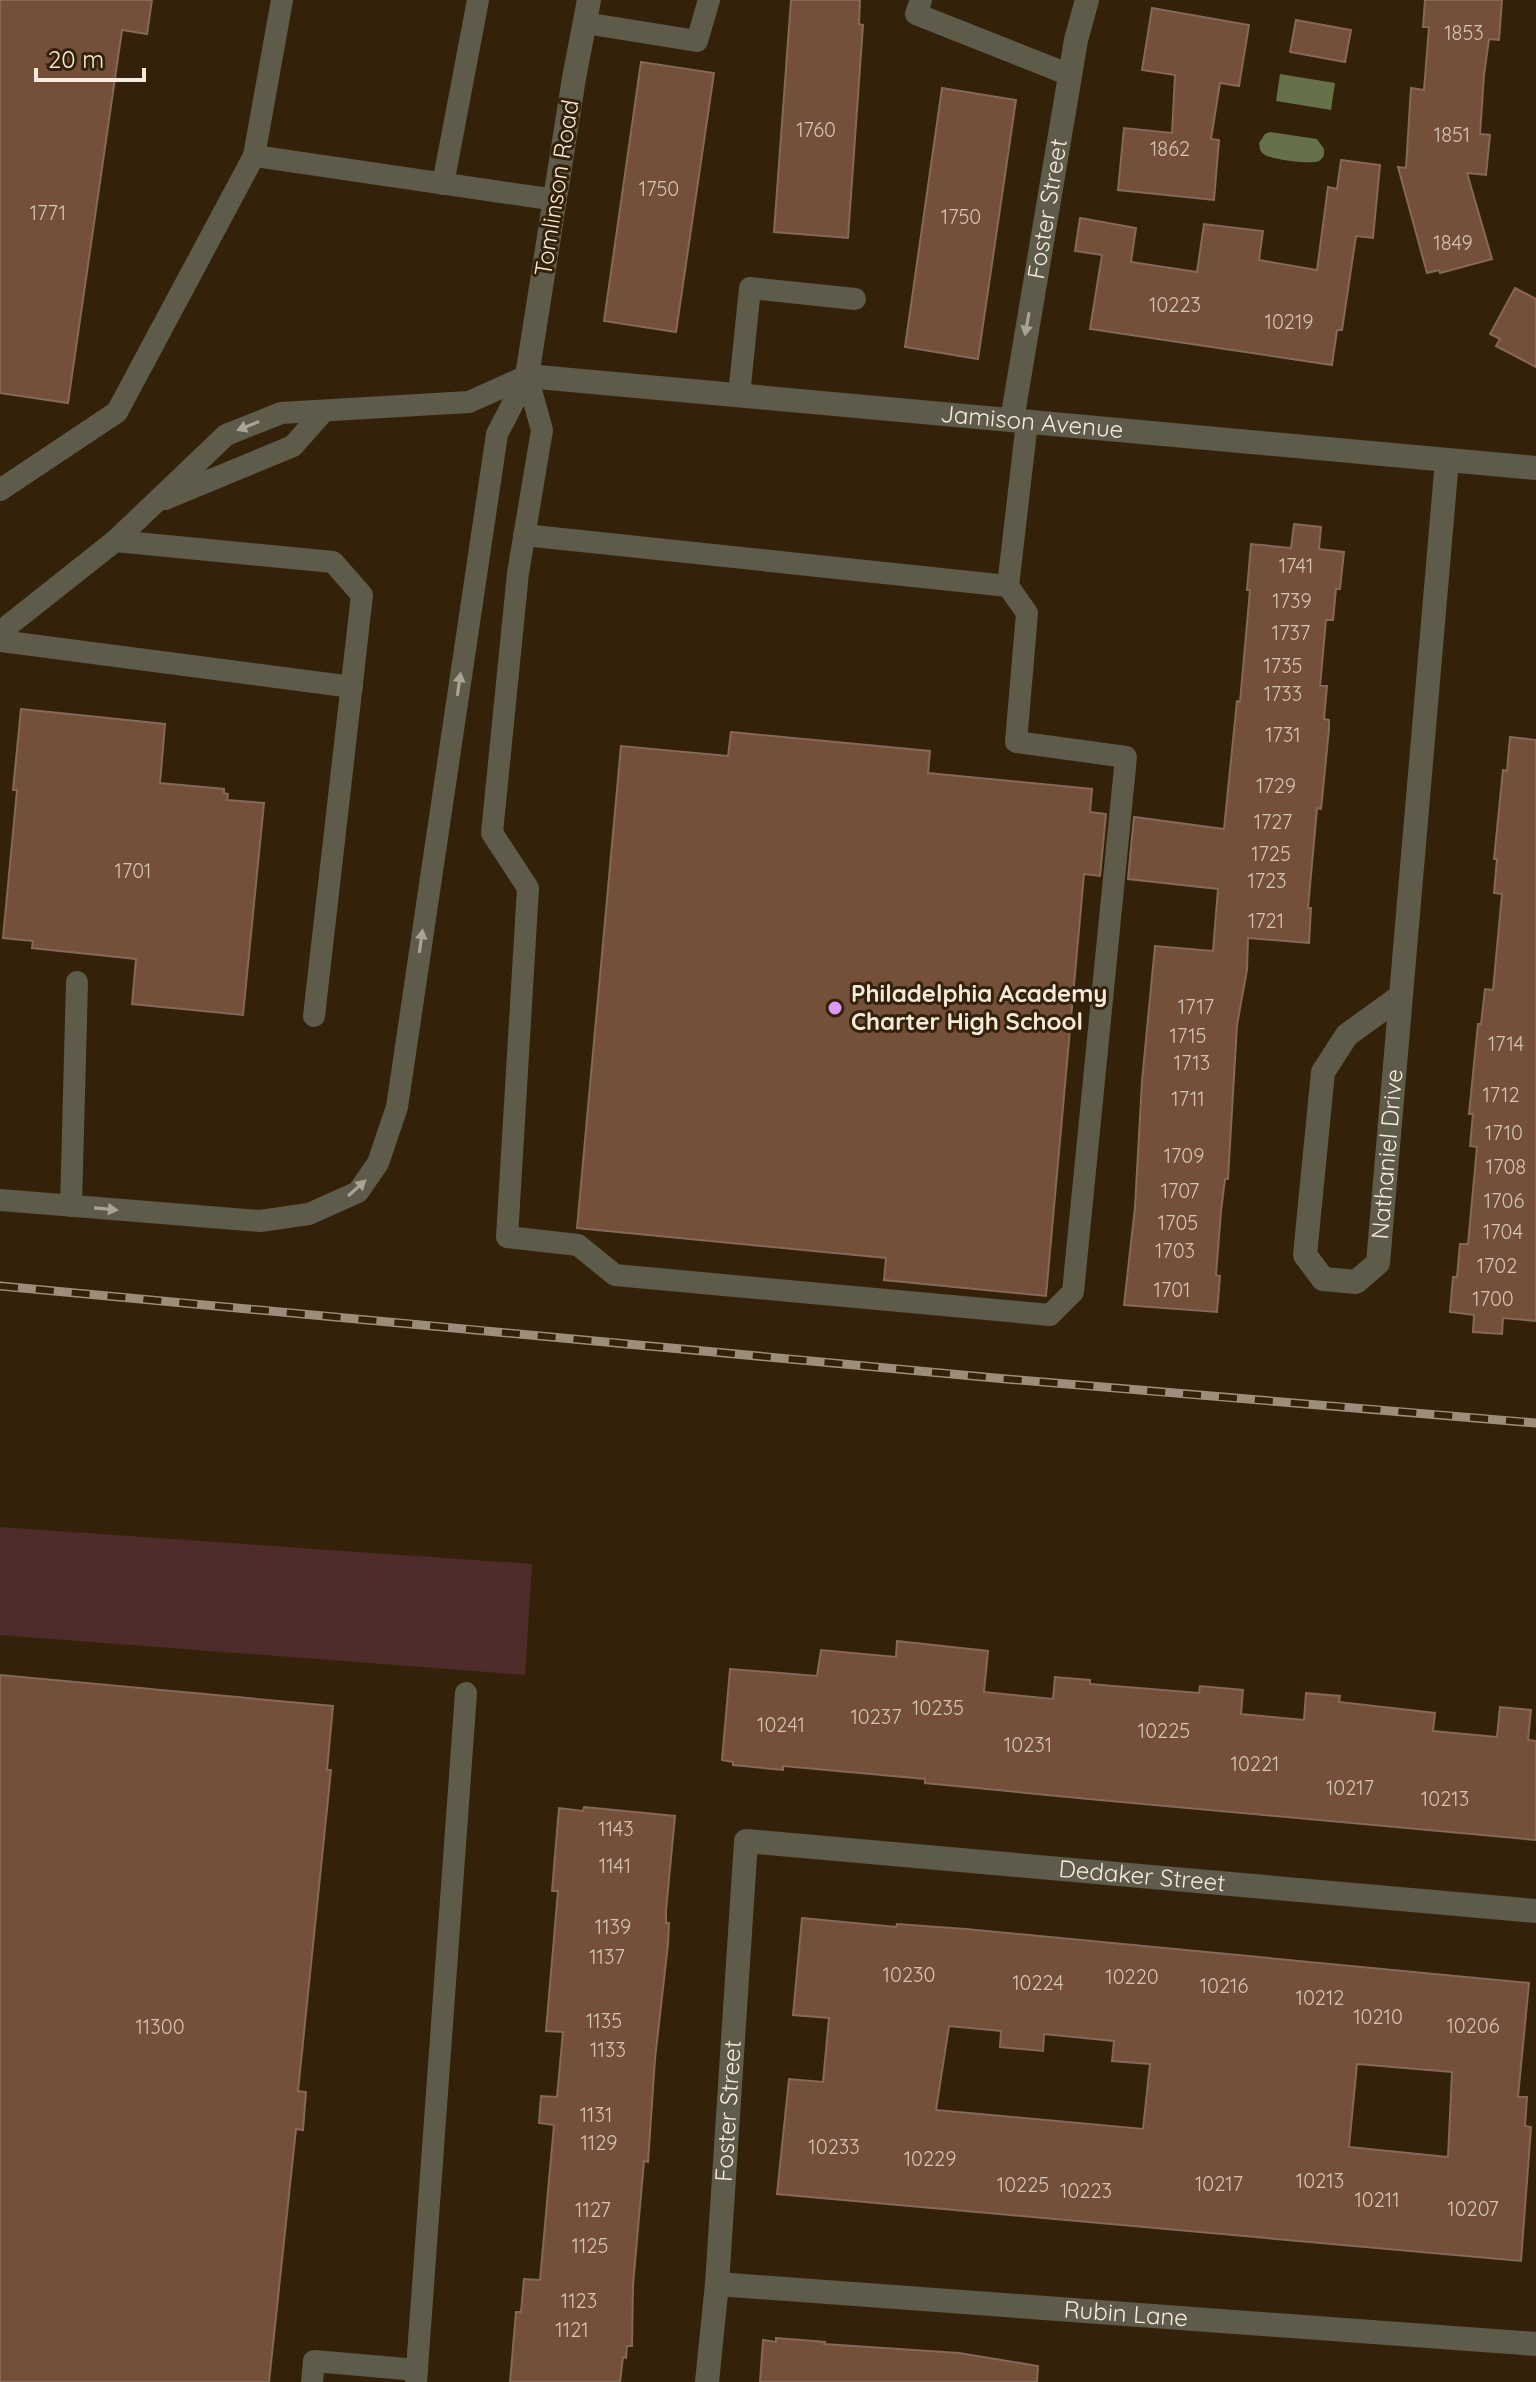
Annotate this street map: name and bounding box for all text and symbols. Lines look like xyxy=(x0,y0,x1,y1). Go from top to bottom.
house number: 1853 xyxy=(1444,20,1484,45)
scale bar xyxy=(36,32,144,82)
text: 20 m xyxy=(48,44,104,74)
street label: Tomlinson Road xyxy=(527,97,585,278)
house number: 1760 xyxy=(796,117,836,142)
house number: 1851 xyxy=(1434,122,1470,147)
street label: Foster Street xyxy=(1020,136,1073,281)
house number: 1862 xyxy=(1150,136,1190,161)
house number: 1750 xyxy=(639,176,679,201)
house number: 1771 xyxy=(30,200,66,225)
house number: 1750 xyxy=(941,204,981,229)
house number: 1849 xyxy=(1433,230,1473,255)
house number: 10223 xyxy=(1149,292,1201,317)
house number: 10219 xyxy=(1265,309,1313,334)
one-way arrow xyxy=(1021,312,1033,337)
street label: Jamison Avenue xyxy=(939,398,1125,444)
one-way arrow xyxy=(236,420,260,433)
house number: 1741 xyxy=(1279,553,1313,578)
house number: 1739 xyxy=(1272,588,1312,613)
house number: 1737 xyxy=(1272,620,1310,645)
house number: 1735 xyxy=(1263,653,1303,678)
one-way arrow xyxy=(453,671,466,696)
house number: 1733 xyxy=(1264,681,1302,706)
house number: 1731 xyxy=(1265,722,1301,747)
house number: 1729 xyxy=(1256,773,1296,798)
house number: 1727 xyxy=(1254,809,1292,834)
house number: 1725 xyxy=(1251,841,1291,866)
house number: 1701 xyxy=(115,858,151,883)
house number: 1723 xyxy=(1247,868,1287,893)
house number: 1721 xyxy=(1248,908,1284,933)
one-way arrow xyxy=(415,928,428,953)
place label: Philadelphia Academy Charter High School xyxy=(851,978,1107,1036)
house number: 1717 xyxy=(1178,994,1214,1019)
marker: Philadelphia Academy Charter High School xyxy=(826,999,844,1017)
house number: 1715 xyxy=(1170,1023,1206,1048)
house number: 1714 xyxy=(1488,1031,1524,1056)
house number: 1713 xyxy=(1174,1050,1210,1075)
street label: Nathaniel Drive xyxy=(1364,1068,1409,1241)
house number: 1712 xyxy=(1482,1082,1520,1107)
house number: 1711 xyxy=(1171,1086,1205,1111)
house number: 1710 xyxy=(1485,1120,1523,1145)
house number: 1709 xyxy=(1164,1143,1204,1168)
house number: 1708 xyxy=(1486,1154,1526,1179)
house number: 1707 xyxy=(1161,1178,1199,1203)
one-way arrow xyxy=(347,1179,367,1197)
house number: 1706 xyxy=(1484,1188,1524,1213)
one-way arrow xyxy=(94,1202,119,1215)
house number: 1705 xyxy=(1158,1210,1198,1235)
house number: 1704 xyxy=(1483,1219,1523,1244)
house number: 1703 xyxy=(1155,1238,1195,1263)
house number: 1702 xyxy=(1477,1253,1517,1278)
house number: 1701 xyxy=(1154,1277,1190,1302)
house number: 1700 xyxy=(1472,1286,1514,1311)
house number: 10235 xyxy=(912,1695,964,1720)
house number: 10237 xyxy=(850,1704,902,1729)
house number: 10241 xyxy=(757,1712,805,1737)
house number: 10225 xyxy=(1138,1718,1190,1743)
house number: 10231 xyxy=(1004,1732,1052,1757)
house number: 10221 xyxy=(1231,1751,1279,1776)
house number: 10217 xyxy=(1326,1775,1374,1800)
house number: 10213 xyxy=(1421,1786,1469,1811)
house number: 1143 xyxy=(598,1816,634,1841)
house number: 1141 xyxy=(599,1853,631,1878)
street label: Dedaker Street xyxy=(1057,1853,1227,1897)
house number: 1139 xyxy=(595,1914,631,1939)
house number: 1137 xyxy=(589,1944,625,1969)
house number: 10230 xyxy=(883,1962,935,1987)
house number: 10220 xyxy=(1105,1964,1159,1989)
house number: 10224 xyxy=(1012,1970,1064,1995)
house number: 10216 xyxy=(1200,1973,1249,1998)
house number: 10212 xyxy=(1296,1985,1344,2010)
house number: 10210 xyxy=(1353,2004,1403,2029)
house number: 1135 xyxy=(586,2008,622,2033)
house number: 10206 xyxy=(1446,2013,1500,2038)
house number: 11300 xyxy=(135,2014,185,2039)
house number: 1133 xyxy=(590,2037,626,2062)
street label: Foster Street xyxy=(708,2039,747,2183)
house number: 1131 xyxy=(580,2102,612,2127)
house number: 1129 xyxy=(580,2130,618,2155)
house number: 10233 xyxy=(808,2134,860,2159)
house number: 10229 xyxy=(904,2146,956,2171)
house number: 10213 xyxy=(1296,2168,1344,2193)
house number: 10217 xyxy=(1195,2171,1243,2196)
house number: 10225 xyxy=(997,2172,1049,2197)
house number: 10223 xyxy=(1060,2178,1112,2203)
house number: 10211 xyxy=(1354,2187,1400,2212)
house number: 10207 xyxy=(1447,2196,1499,2221)
house number: 1127 xyxy=(575,2197,611,2222)
house number: 1125 xyxy=(572,2233,608,2258)
house number: 1123 xyxy=(561,2288,597,2313)
street label: Rubin Lane xyxy=(1063,2293,1189,2332)
house number: 1121 xyxy=(555,2317,589,2342)

